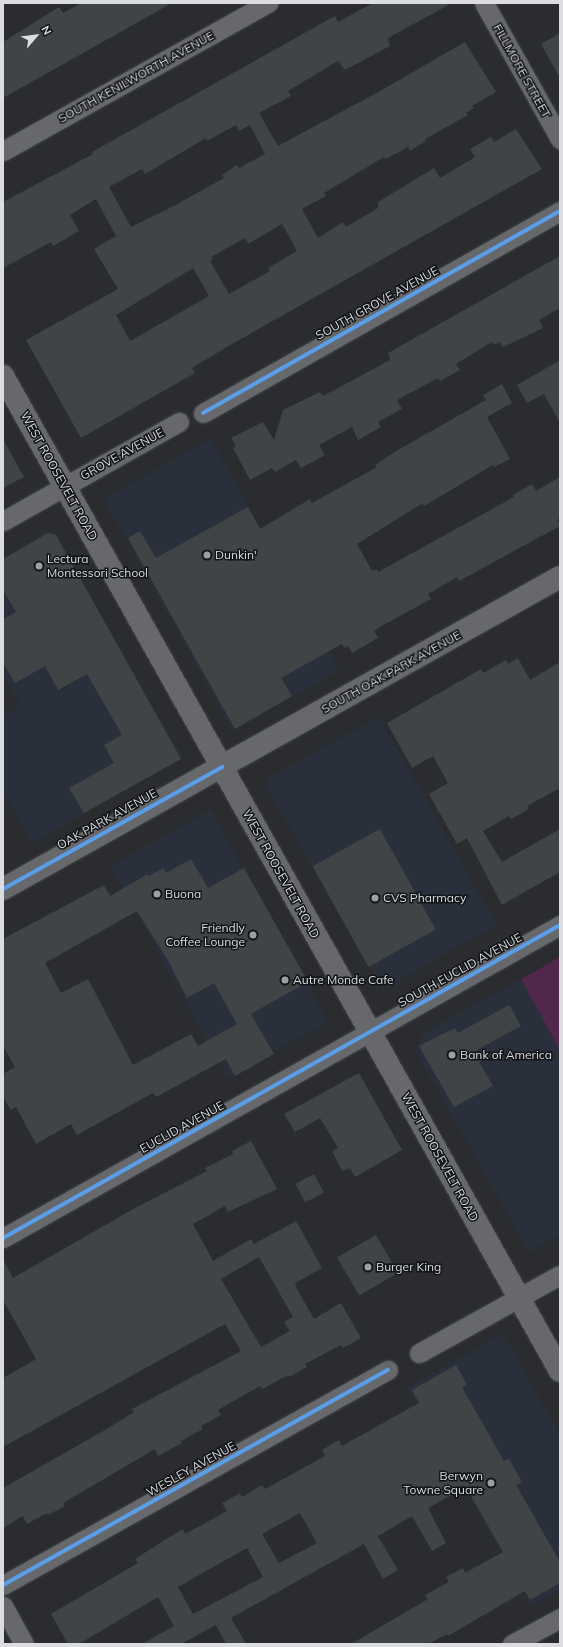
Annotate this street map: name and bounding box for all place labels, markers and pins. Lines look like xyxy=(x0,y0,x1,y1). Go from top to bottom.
place label: Dunkin' xyxy=(215,548,257,562)
marker: Dunkin' xyxy=(202,550,212,560)
place label: Lectura Montessori School xyxy=(47,552,148,580)
marker: Lectura Montessori School xyxy=(34,561,44,571)
place label: Buona xyxy=(165,887,201,901)
marker: Buona xyxy=(152,889,162,899)
place label: CVS Pharmacy xyxy=(383,891,466,905)
marker: CVS Pharmacy xyxy=(370,893,380,903)
place label: Friendly Coffee Lounge xyxy=(165,921,245,949)
marker: Friendly Coffee Lounge xyxy=(248,930,258,940)
place label: Autre Monde Cafe xyxy=(293,973,394,987)
marker: Autre Monde Cafe xyxy=(280,975,290,985)
place label: Bank of America xyxy=(460,1048,552,1062)
marker: Bank of America xyxy=(447,1050,457,1060)
place label: Burger King xyxy=(376,1260,441,1274)
marker: Burger King xyxy=(363,1262,373,1272)
place label: Berwyn Towne Square xyxy=(403,1469,483,1497)
marker: Berwyn Towne Square xyxy=(486,1478,496,1488)

